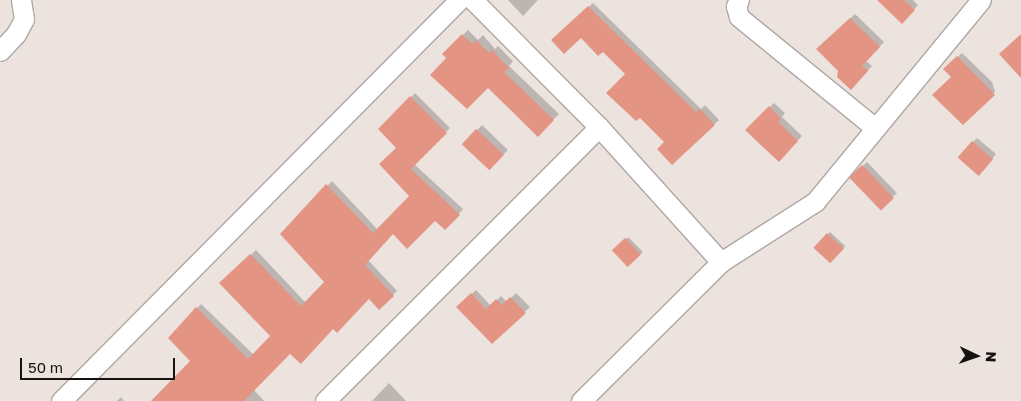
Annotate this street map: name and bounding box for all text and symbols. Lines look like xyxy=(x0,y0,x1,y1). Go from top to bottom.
north arrow xyxy=(951,331,1001,381)
scale bar xyxy=(22,348,178,380)
text: N xyxy=(983,351,1000,363)
text: 50 m xyxy=(28,358,63,376)

